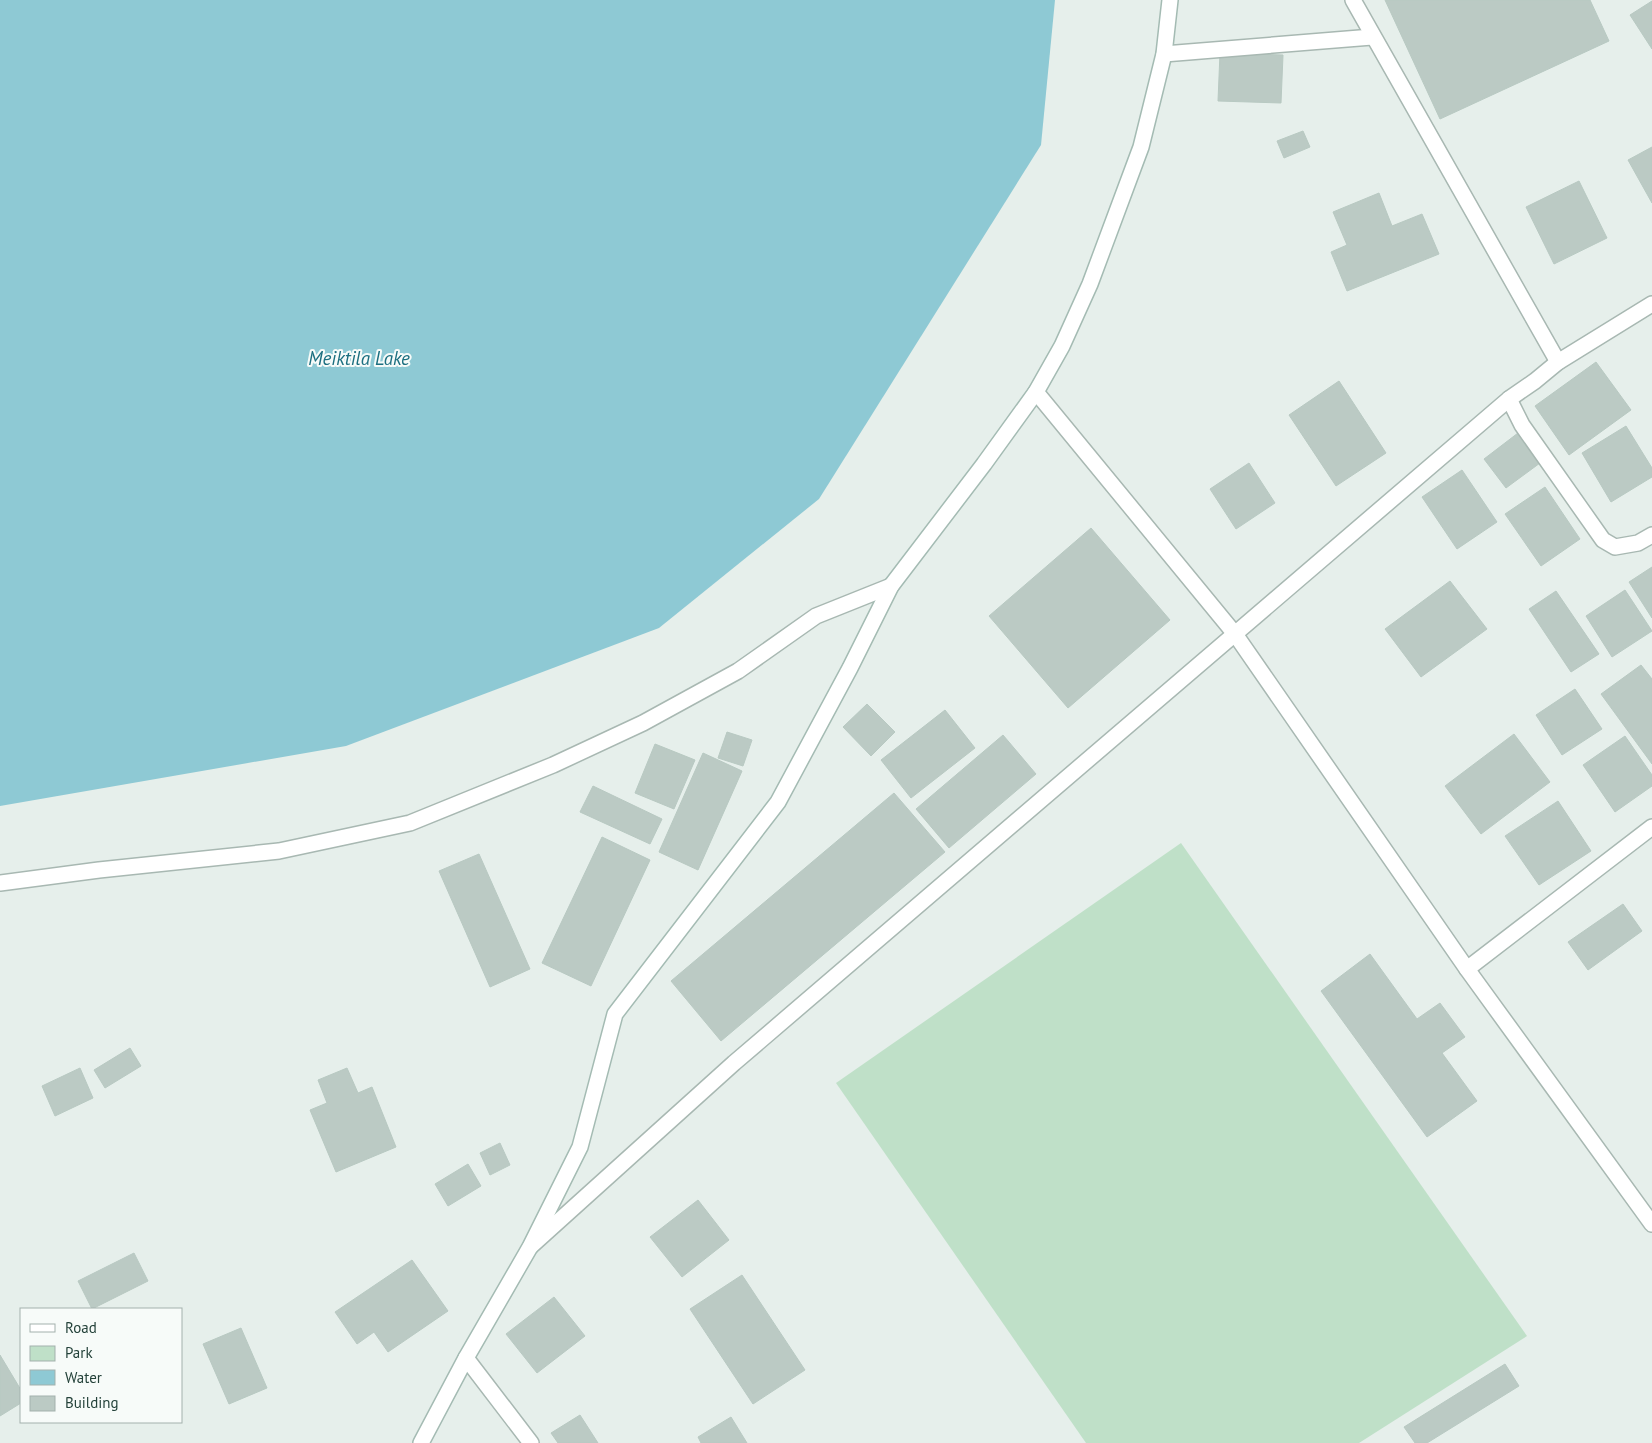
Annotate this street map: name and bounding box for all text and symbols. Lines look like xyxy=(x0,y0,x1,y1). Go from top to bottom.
water label: Meiktila Lake xyxy=(308,346,410,370)
legend xyxy=(20,1308,182,1423)
text: Road xyxy=(65,1318,97,1337)
text: Park xyxy=(65,1343,93,1362)
text: Water xyxy=(65,1368,102,1387)
text: Building xyxy=(65,1393,119,1412)

